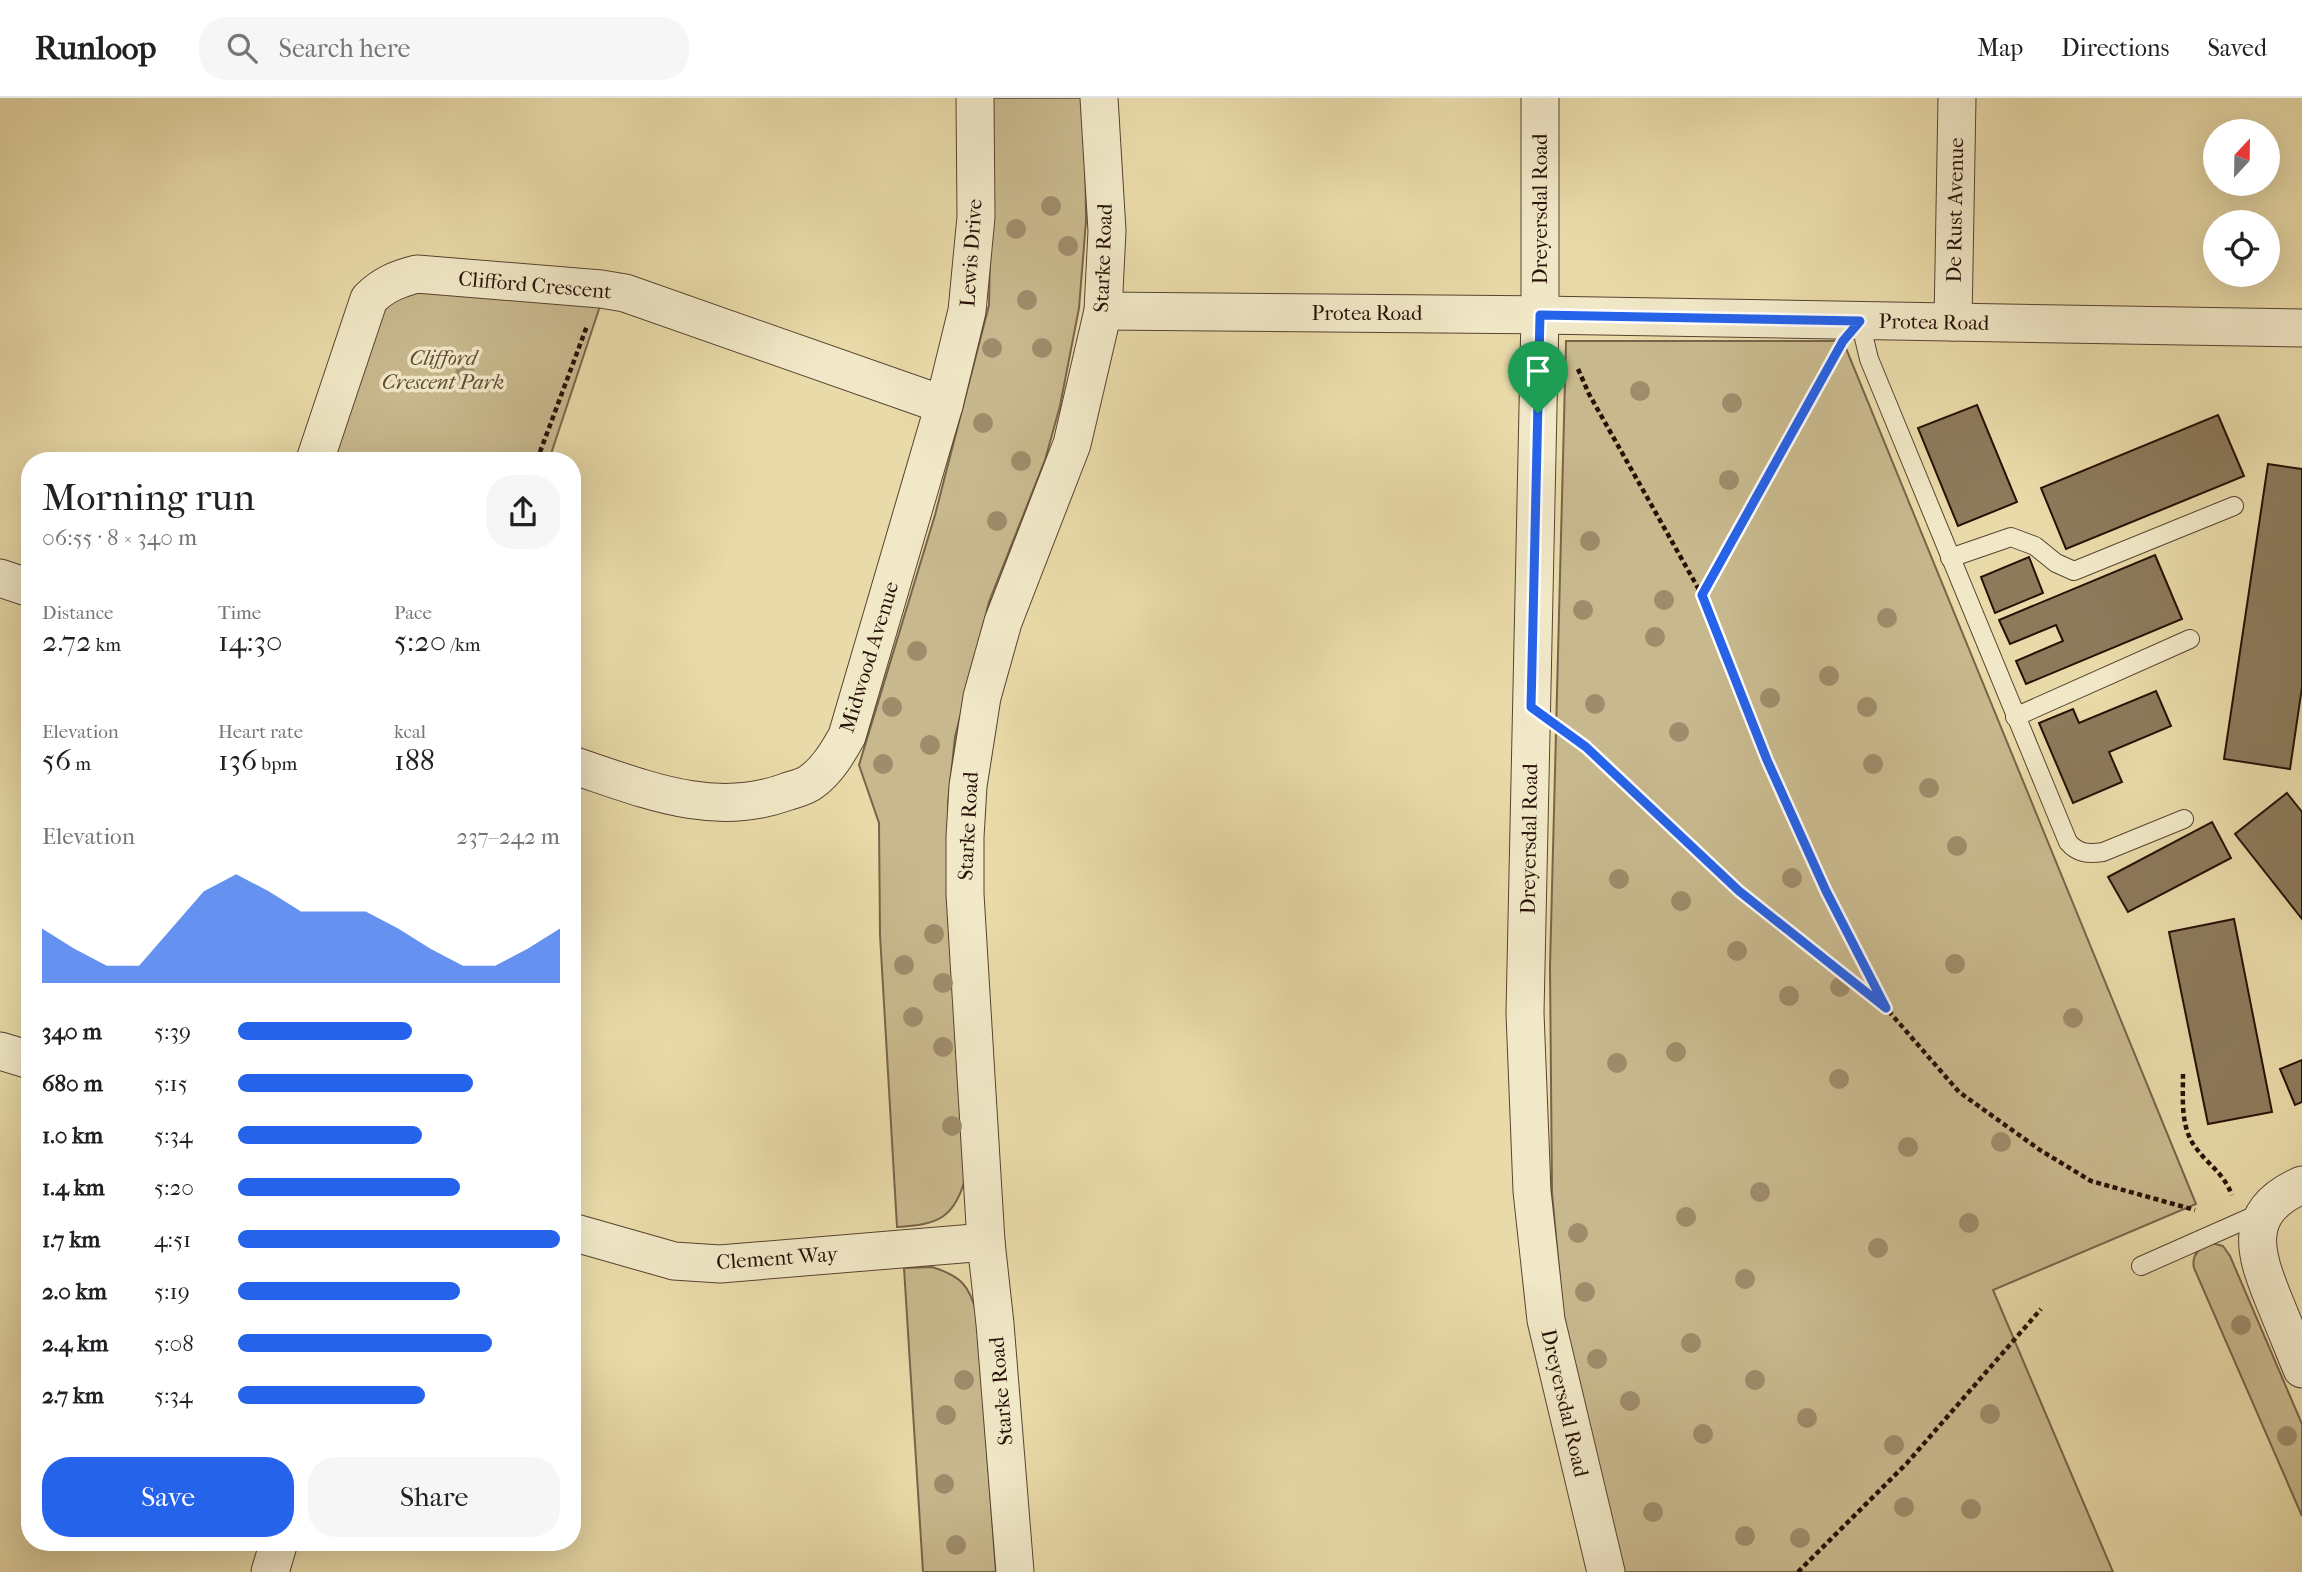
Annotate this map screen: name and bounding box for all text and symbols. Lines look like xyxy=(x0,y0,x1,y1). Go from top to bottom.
search box xyxy=(199,17,689,80)
text: Runloop xyxy=(35,29,157,68)
icon: search xyxy=(223,29,261,67)
text: Search here xyxy=(279,33,410,64)
text: Map xyxy=(1977,34,2023,62)
text: Directions xyxy=(2061,34,2169,62)
text: Saved xyxy=(2207,34,2267,62)
north arrow xyxy=(2203,119,2280,196)
map controls xyxy=(2203,119,2280,287)
street label: Dreyersdal Road xyxy=(1528,133,1552,284)
street label: De Rust Avenue xyxy=(1942,137,1968,283)
street label: Lewis Drive xyxy=(955,198,987,308)
street label: Starke Road xyxy=(1089,203,1117,313)
button: locate xyxy=(2203,210,2280,287)
street label: Clifford Crescent xyxy=(457,266,613,304)
street label: Protea Road xyxy=(1312,301,1423,325)
street label: Protea Road xyxy=(1878,309,1990,335)
pin xyxy=(1508,341,1568,413)
park label: Clifford Crescent Park xyxy=(382,346,504,394)
icon: arrive xyxy=(1519,352,1557,390)
text: Morning run xyxy=(42,475,255,520)
button: share xyxy=(486,475,560,549)
text: 06:55 · 8 × 340 m xyxy=(42,524,197,551)
street label: Midwood Avenue xyxy=(835,579,903,735)
text: Distance xyxy=(42,602,113,624)
text: Time xyxy=(218,602,261,624)
text: Pace xyxy=(394,602,432,624)
text: 2.72 xyxy=(42,624,91,659)
text: 14:30 xyxy=(218,624,283,659)
text: 5:20 xyxy=(394,624,446,659)
text: km xyxy=(91,634,121,656)
text: /km xyxy=(446,634,481,656)
text: Elevation xyxy=(42,721,119,743)
text: Heart rate xyxy=(218,721,303,743)
text: kcal xyxy=(394,721,426,743)
text: 56 xyxy=(42,743,71,778)
text: 136 xyxy=(218,743,257,778)
text: 188 xyxy=(394,743,435,778)
text: m xyxy=(71,753,91,775)
text: bpm xyxy=(257,753,297,775)
street label: Dreyersdal Road xyxy=(1516,763,1542,915)
street label: Starke Road xyxy=(953,770,983,881)
text: Elevation xyxy=(42,823,135,850)
text: 237–242 m xyxy=(456,823,560,850)
text: 340 m xyxy=(42,1018,102,1045)
text: 5:39 xyxy=(154,1018,191,1045)
text: 680 m xyxy=(42,1070,103,1097)
text: 5:15 xyxy=(154,1070,188,1097)
text: 1.0 km xyxy=(42,1122,103,1149)
text: 5:34 xyxy=(154,1122,193,1149)
text: 1.4 km xyxy=(42,1174,105,1201)
text: 5:20 xyxy=(154,1174,194,1201)
text: 1.7 km xyxy=(42,1226,100,1253)
text: 4:51 xyxy=(154,1226,191,1253)
street label: Clement Way xyxy=(715,1242,839,1274)
text: 2.0 km xyxy=(42,1278,107,1305)
text: 5:19 xyxy=(154,1278,190,1305)
street label: Dreyersdal Road xyxy=(1536,1327,1594,1480)
text: 2.4 km xyxy=(42,1330,108,1357)
text: 5:08 xyxy=(154,1330,194,1357)
street label: Starke Road xyxy=(984,1335,1018,1446)
text: 2.7 km xyxy=(42,1382,104,1409)
text: 5:34 xyxy=(154,1382,193,1409)
button: Save xyxy=(42,1457,294,1537)
button: Share xyxy=(308,1457,560,1537)

